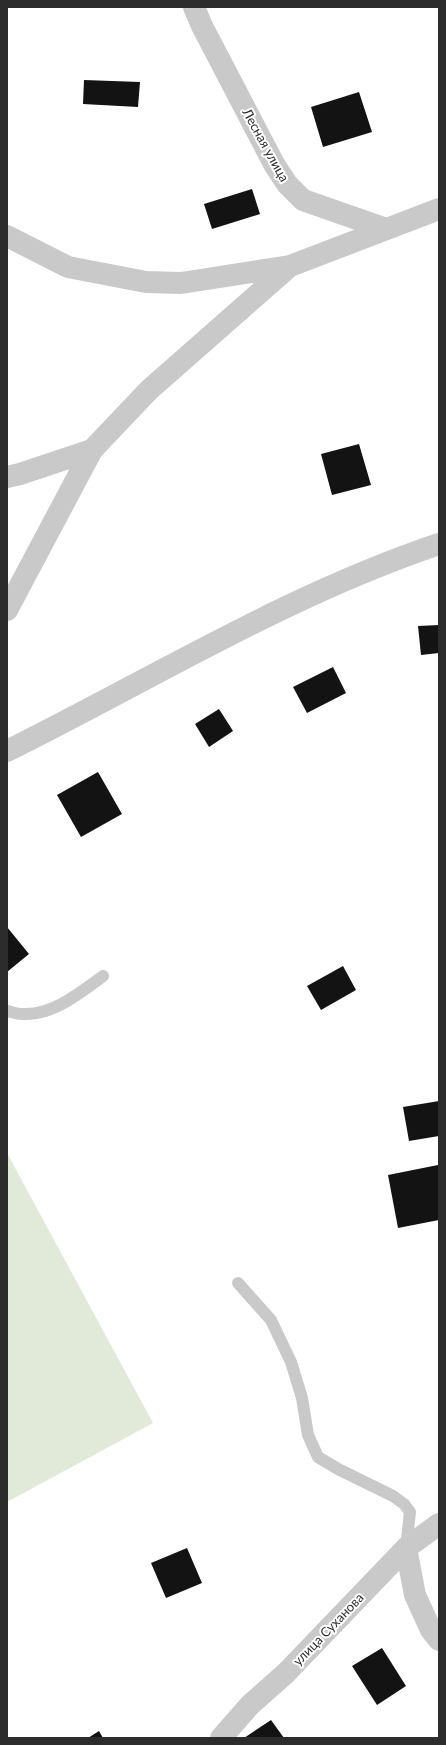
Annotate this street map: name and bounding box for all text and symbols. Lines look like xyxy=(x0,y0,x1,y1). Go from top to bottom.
street label: Лесная улица xyxy=(239,105,293,184)
street label: улица Суханова xyxy=(289,1589,367,1669)

